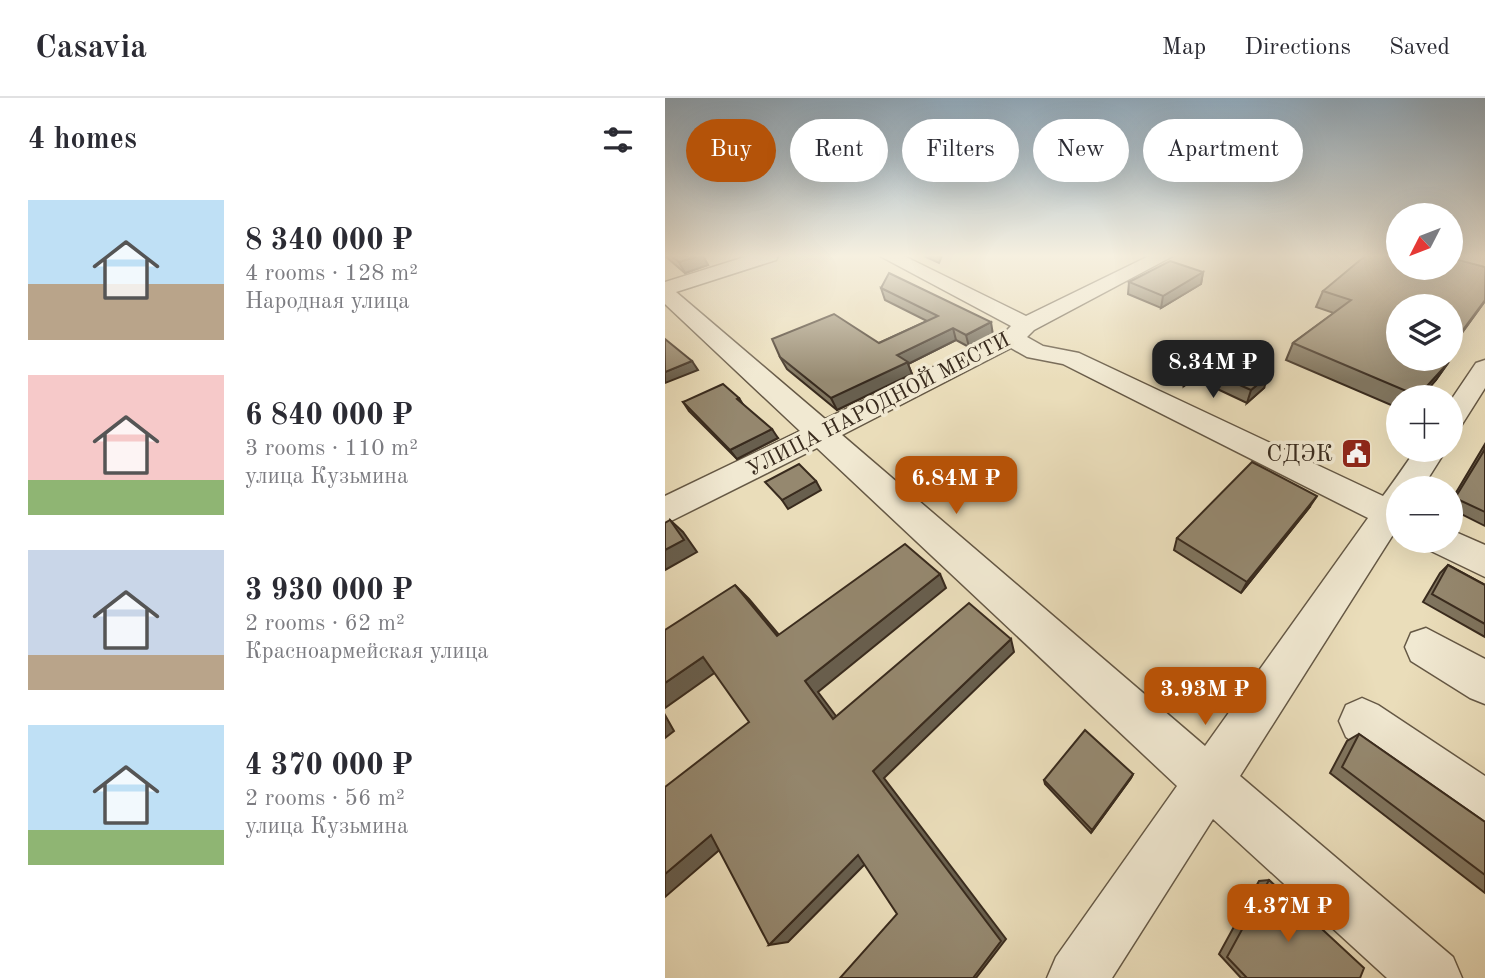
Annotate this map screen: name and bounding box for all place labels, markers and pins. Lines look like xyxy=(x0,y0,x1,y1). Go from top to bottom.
pin: 8.34M ₽ xyxy=(1148,341,1278,400)
public building icon: СДЭК xyxy=(1339,436,1373,470)
place label: СДЭК xyxy=(1266,443,1333,467)
pin: 6.84M ₽ xyxy=(891,456,1021,516)
pin: 3.93M ₽ xyxy=(1140,668,1270,727)
pin: 4.37M ₽ xyxy=(1223,884,1353,944)

